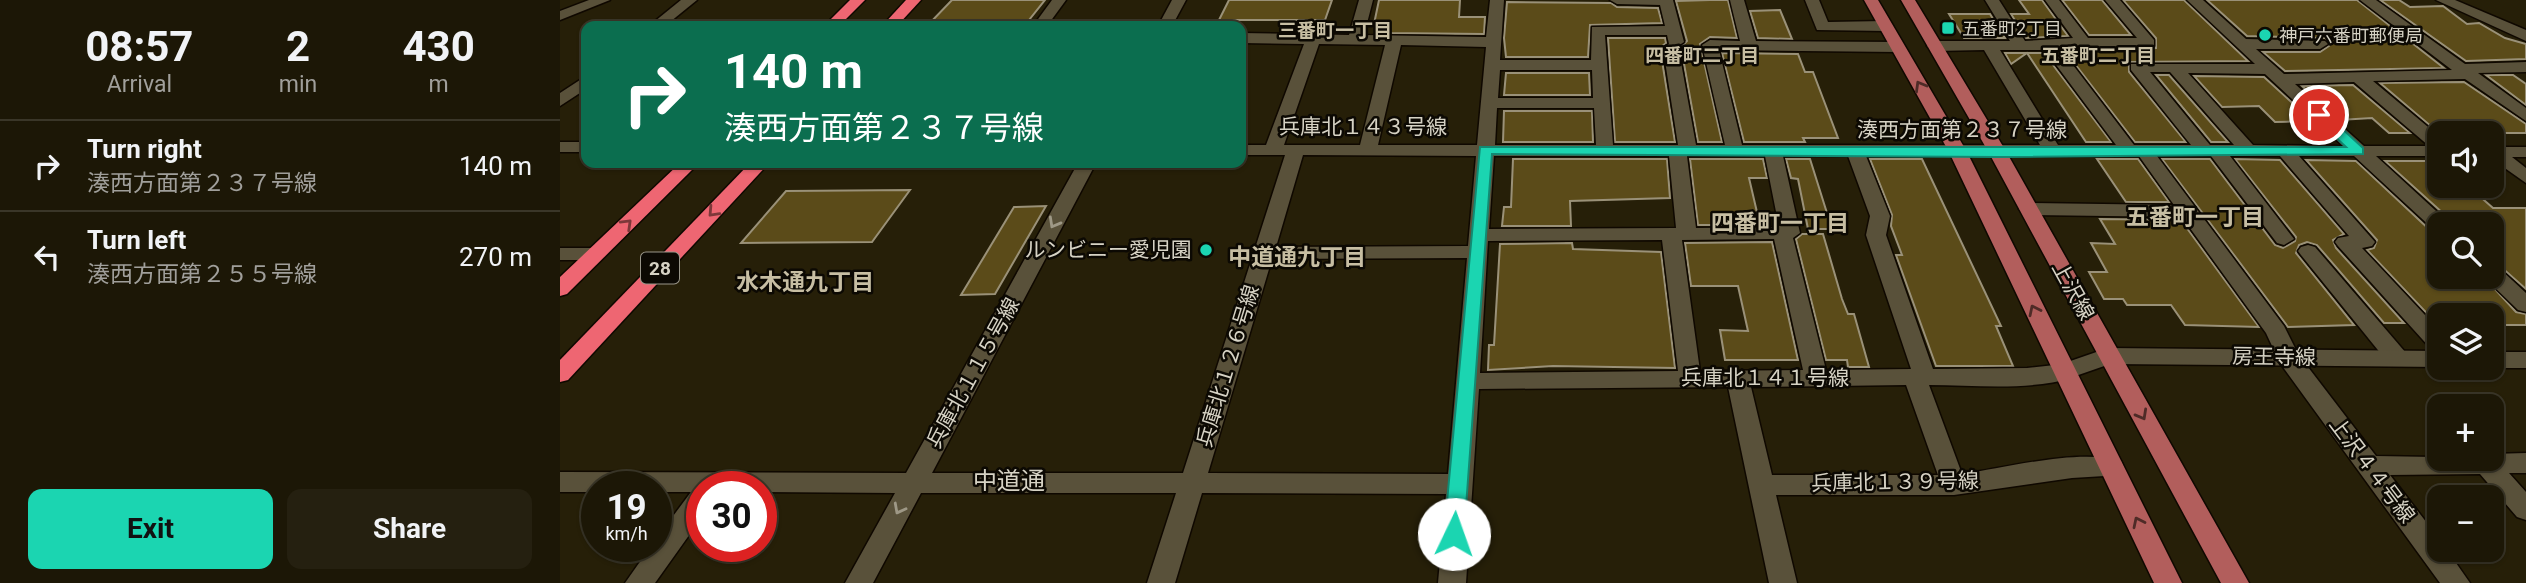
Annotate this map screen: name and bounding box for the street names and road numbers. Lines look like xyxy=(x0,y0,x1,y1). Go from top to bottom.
street label: 兵庫北１４３号線 xyxy=(1279,115,1447,139)
street label: 湊西方面第２３７号線 xyxy=(1857,118,2067,142)
road number: 28 xyxy=(641,252,679,284)
street label: 上沢線 xyxy=(2047,258,2099,324)
street label: 兵庫北１２６号線 xyxy=(1192,282,1264,450)
street label: 兵庫北１１５号線 xyxy=(922,294,1024,452)
street label: 房王寺線 xyxy=(2232,344,2316,370)
street label: 兵庫北１４１号線 xyxy=(1681,366,1849,390)
street label: 上沢４４号線 xyxy=(2325,412,2419,528)
street label: 中道通 xyxy=(973,467,1045,495)
street label: 兵庫北１３９号線 xyxy=(1811,469,1979,495)

